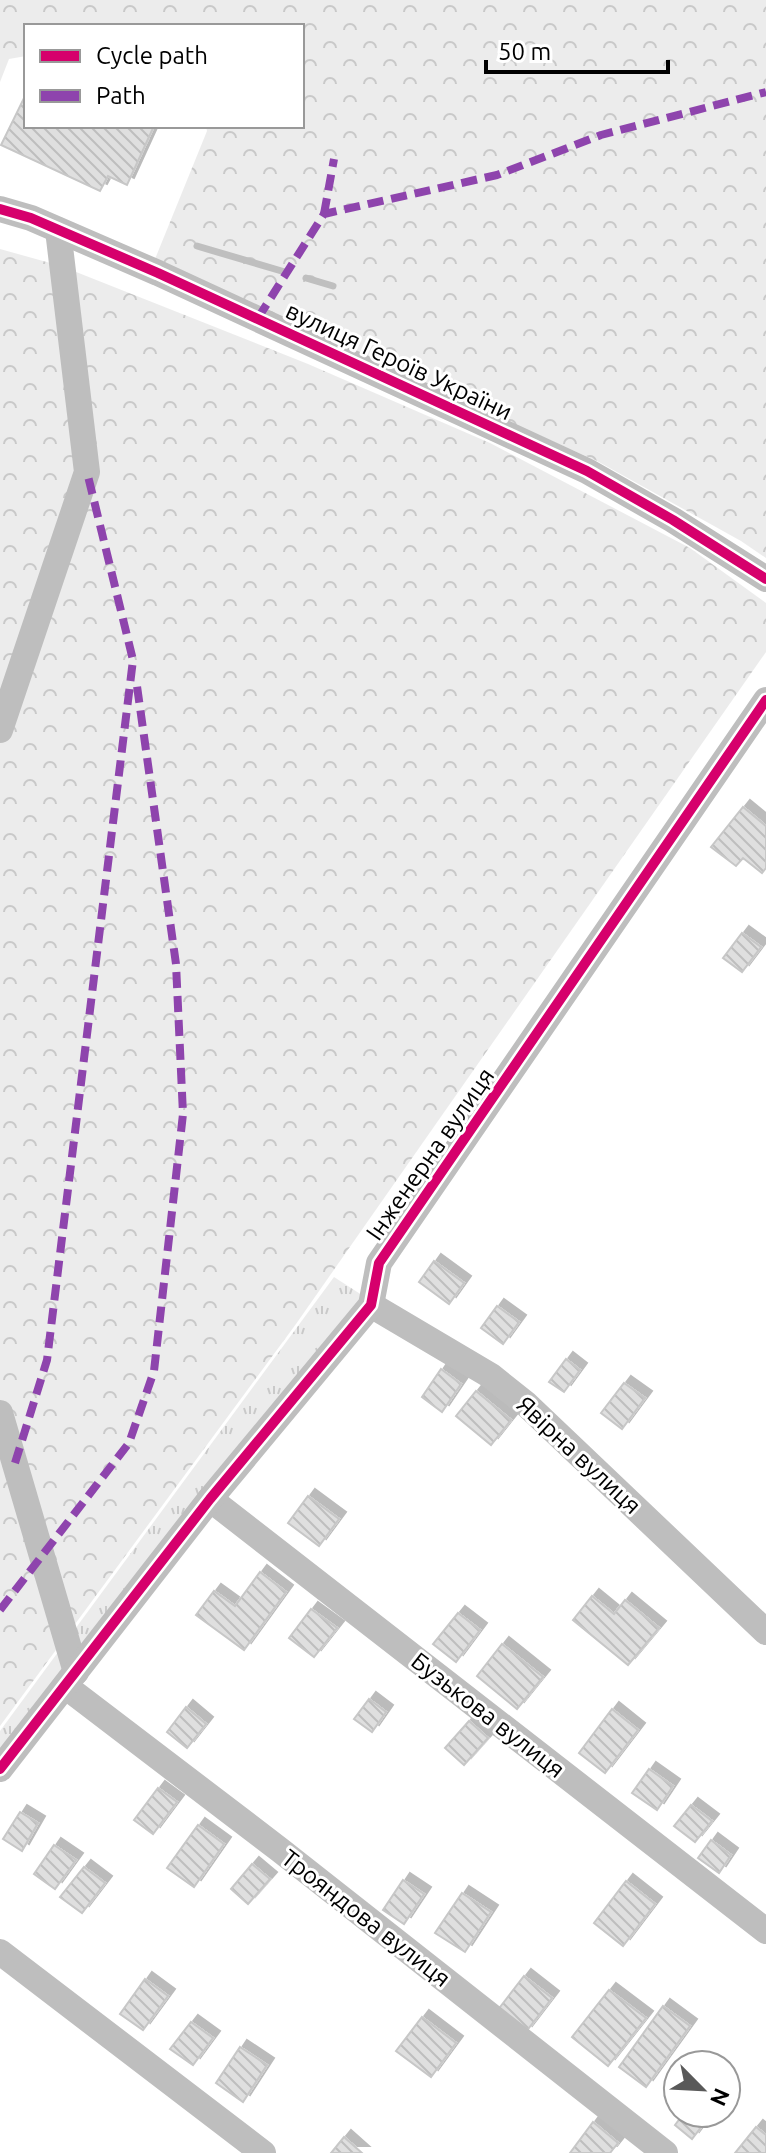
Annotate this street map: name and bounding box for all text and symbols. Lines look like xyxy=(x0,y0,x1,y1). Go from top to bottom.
legend xyxy=(24,24,304,128)
scale bar xyxy=(486,24,668,74)
text: 50 m xyxy=(498,38,551,65)
text: Cycle path xyxy=(96,42,208,69)
text: Path xyxy=(96,82,146,109)
street label: вулиця Героїв України xyxy=(282,297,516,425)
street label: Інженерна вулиця xyxy=(361,1063,499,1245)
street label: Явірна вулиця xyxy=(511,1391,647,1519)
street label: Бузькова вулиця xyxy=(406,1647,570,1783)
street label: Трояндова вулиця xyxy=(276,1844,456,1992)
north arrow xyxy=(662,2049,742,2129)
text: N xyxy=(706,2085,735,2110)

